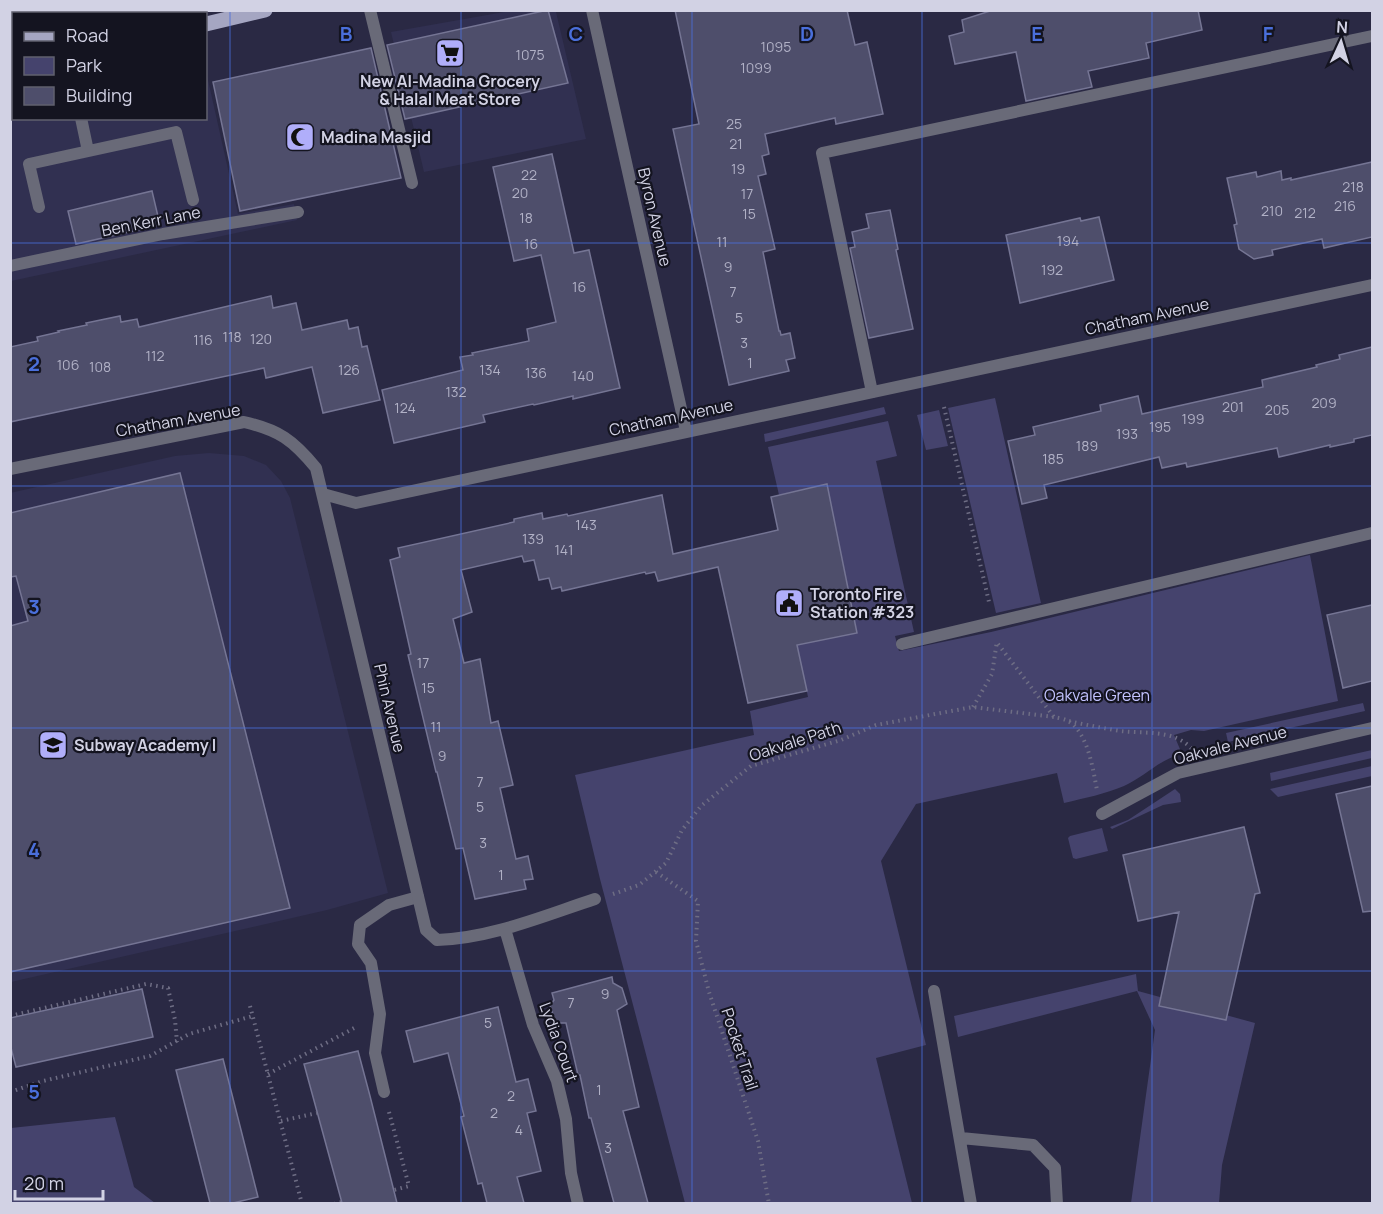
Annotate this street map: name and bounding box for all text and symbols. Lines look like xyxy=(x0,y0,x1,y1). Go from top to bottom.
legend xyxy=(12,12,207,120)
north arrow xyxy=(1311,12,1371,72)
text: N xyxy=(1336,16,1349,38)
text: B xyxy=(340,20,353,47)
text: C xyxy=(569,20,583,47)
text: D xyxy=(800,20,814,47)
text: E xyxy=(1031,20,1043,47)
text: F xyxy=(1263,20,1274,47)
text: Road xyxy=(66,23,109,47)
supermarket icon: New Al-Madina Grocery & Halal Meat Store xyxy=(434,37,466,69)
house number: 1095 xyxy=(761,37,791,56)
house number: 1075 xyxy=(515,45,545,64)
text: Park xyxy=(66,53,103,77)
house number: 1099 xyxy=(740,58,772,77)
place label: New Al-Madina Grocery & Halal Meat Store xyxy=(360,70,540,110)
text: Building xyxy=(66,83,132,107)
house number: 25 xyxy=(726,114,742,133)
mosque icon: Madina Masjid xyxy=(284,121,316,153)
place label: Madina Masjid xyxy=(321,126,431,148)
house number: 21 xyxy=(729,134,743,153)
house number: 19 xyxy=(731,159,745,178)
house number: 22 xyxy=(521,165,537,184)
street label: Byron Avenue xyxy=(633,165,677,269)
house number: 218 xyxy=(1342,177,1364,196)
house number: 20 xyxy=(512,183,528,202)
house number: 17 xyxy=(741,184,753,203)
house number: 216 xyxy=(1334,196,1356,215)
street label: Ben Kerr Lane xyxy=(100,201,202,241)
house number: 210 xyxy=(1261,201,1283,220)
house number: 212 xyxy=(1294,203,1316,222)
house number: 15 xyxy=(742,204,756,223)
house number: 18 xyxy=(519,208,533,227)
house number: 194 xyxy=(1057,231,1079,250)
house number: 11 xyxy=(717,232,727,251)
house number: 16 xyxy=(524,234,538,253)
house number: 9 xyxy=(724,257,732,276)
house number: 192 xyxy=(1041,260,1063,279)
house number: 16 xyxy=(572,277,586,296)
house number: 7 xyxy=(729,282,737,301)
street label: Chatham Avenue xyxy=(1083,292,1211,340)
house number: 5 xyxy=(735,308,743,327)
house number: 118 xyxy=(222,327,242,346)
house number: 120 xyxy=(250,329,272,348)
house number: 116 xyxy=(193,330,213,349)
house number: 3 xyxy=(740,333,748,352)
house number: 112 xyxy=(146,346,164,365)
text: 2 xyxy=(28,350,40,377)
house number: 1 xyxy=(747,353,753,372)
house number: 106 xyxy=(57,355,79,374)
house number: 108 xyxy=(89,357,111,376)
house number: 126 xyxy=(338,360,360,379)
house number: 134 xyxy=(479,360,501,379)
house number: 136 xyxy=(525,363,547,382)
house number: 140 xyxy=(572,366,594,385)
house number: 132 xyxy=(445,382,467,401)
street label: Chatham Avenue xyxy=(607,393,735,441)
house number: 209 xyxy=(1311,393,1337,412)
house number: 201 xyxy=(1222,397,1244,416)
street label: Chatham Avenue xyxy=(114,398,242,442)
house number: 124 xyxy=(394,398,416,417)
house number: 205 xyxy=(1265,400,1289,419)
house number: 199 xyxy=(1182,409,1204,428)
house number: 195 xyxy=(1149,417,1171,436)
house number: 193 xyxy=(1116,424,1138,443)
house number: 189 xyxy=(1076,436,1098,455)
house number: 185 xyxy=(1042,449,1064,468)
house number: 143 xyxy=(575,515,597,534)
house number: 139 xyxy=(522,529,544,548)
house number: 141 xyxy=(554,540,574,559)
place label: Toronto Fire Station #323 xyxy=(810,583,914,623)
public building icon: Toronto Fire Station #323 xyxy=(773,587,805,619)
text: 3 xyxy=(28,593,40,620)
house number: 17 xyxy=(417,653,429,672)
street label: Phin Avenue xyxy=(369,661,411,755)
house number: 15 xyxy=(421,678,435,697)
park label: Oakvale Green xyxy=(1044,684,1150,706)
street label: Oakvale Path xyxy=(746,716,844,766)
house number: 11 xyxy=(431,717,441,736)
street label: Oakvale Avenue xyxy=(1171,720,1289,770)
school or university icon: Subway Academy I xyxy=(37,729,69,761)
place label: Subway Academy I xyxy=(74,734,216,756)
house number: 9 xyxy=(438,746,446,765)
house number: 7 xyxy=(476,772,484,791)
house number: 5 xyxy=(476,797,484,816)
house number: 3 xyxy=(479,833,487,852)
text: 4 xyxy=(28,836,40,863)
house number: 1 xyxy=(498,865,504,884)
house number: 9 xyxy=(601,984,609,1003)
house number: 7 xyxy=(567,993,575,1012)
street label: Lydia Court xyxy=(534,999,584,1085)
street label: Pocket Trail xyxy=(716,1005,764,1093)
house number: 5 xyxy=(484,1013,492,1032)
text: 5 xyxy=(28,1078,40,1105)
house number: 1 xyxy=(596,1080,602,1099)
house number: 2 xyxy=(507,1086,515,1105)
house number: 2 xyxy=(490,1103,498,1122)
house number: 4 xyxy=(515,1120,523,1139)
house number: 3 xyxy=(604,1138,612,1157)
scale bar xyxy=(15,1163,104,1201)
text: 20 m xyxy=(24,1171,64,1195)

